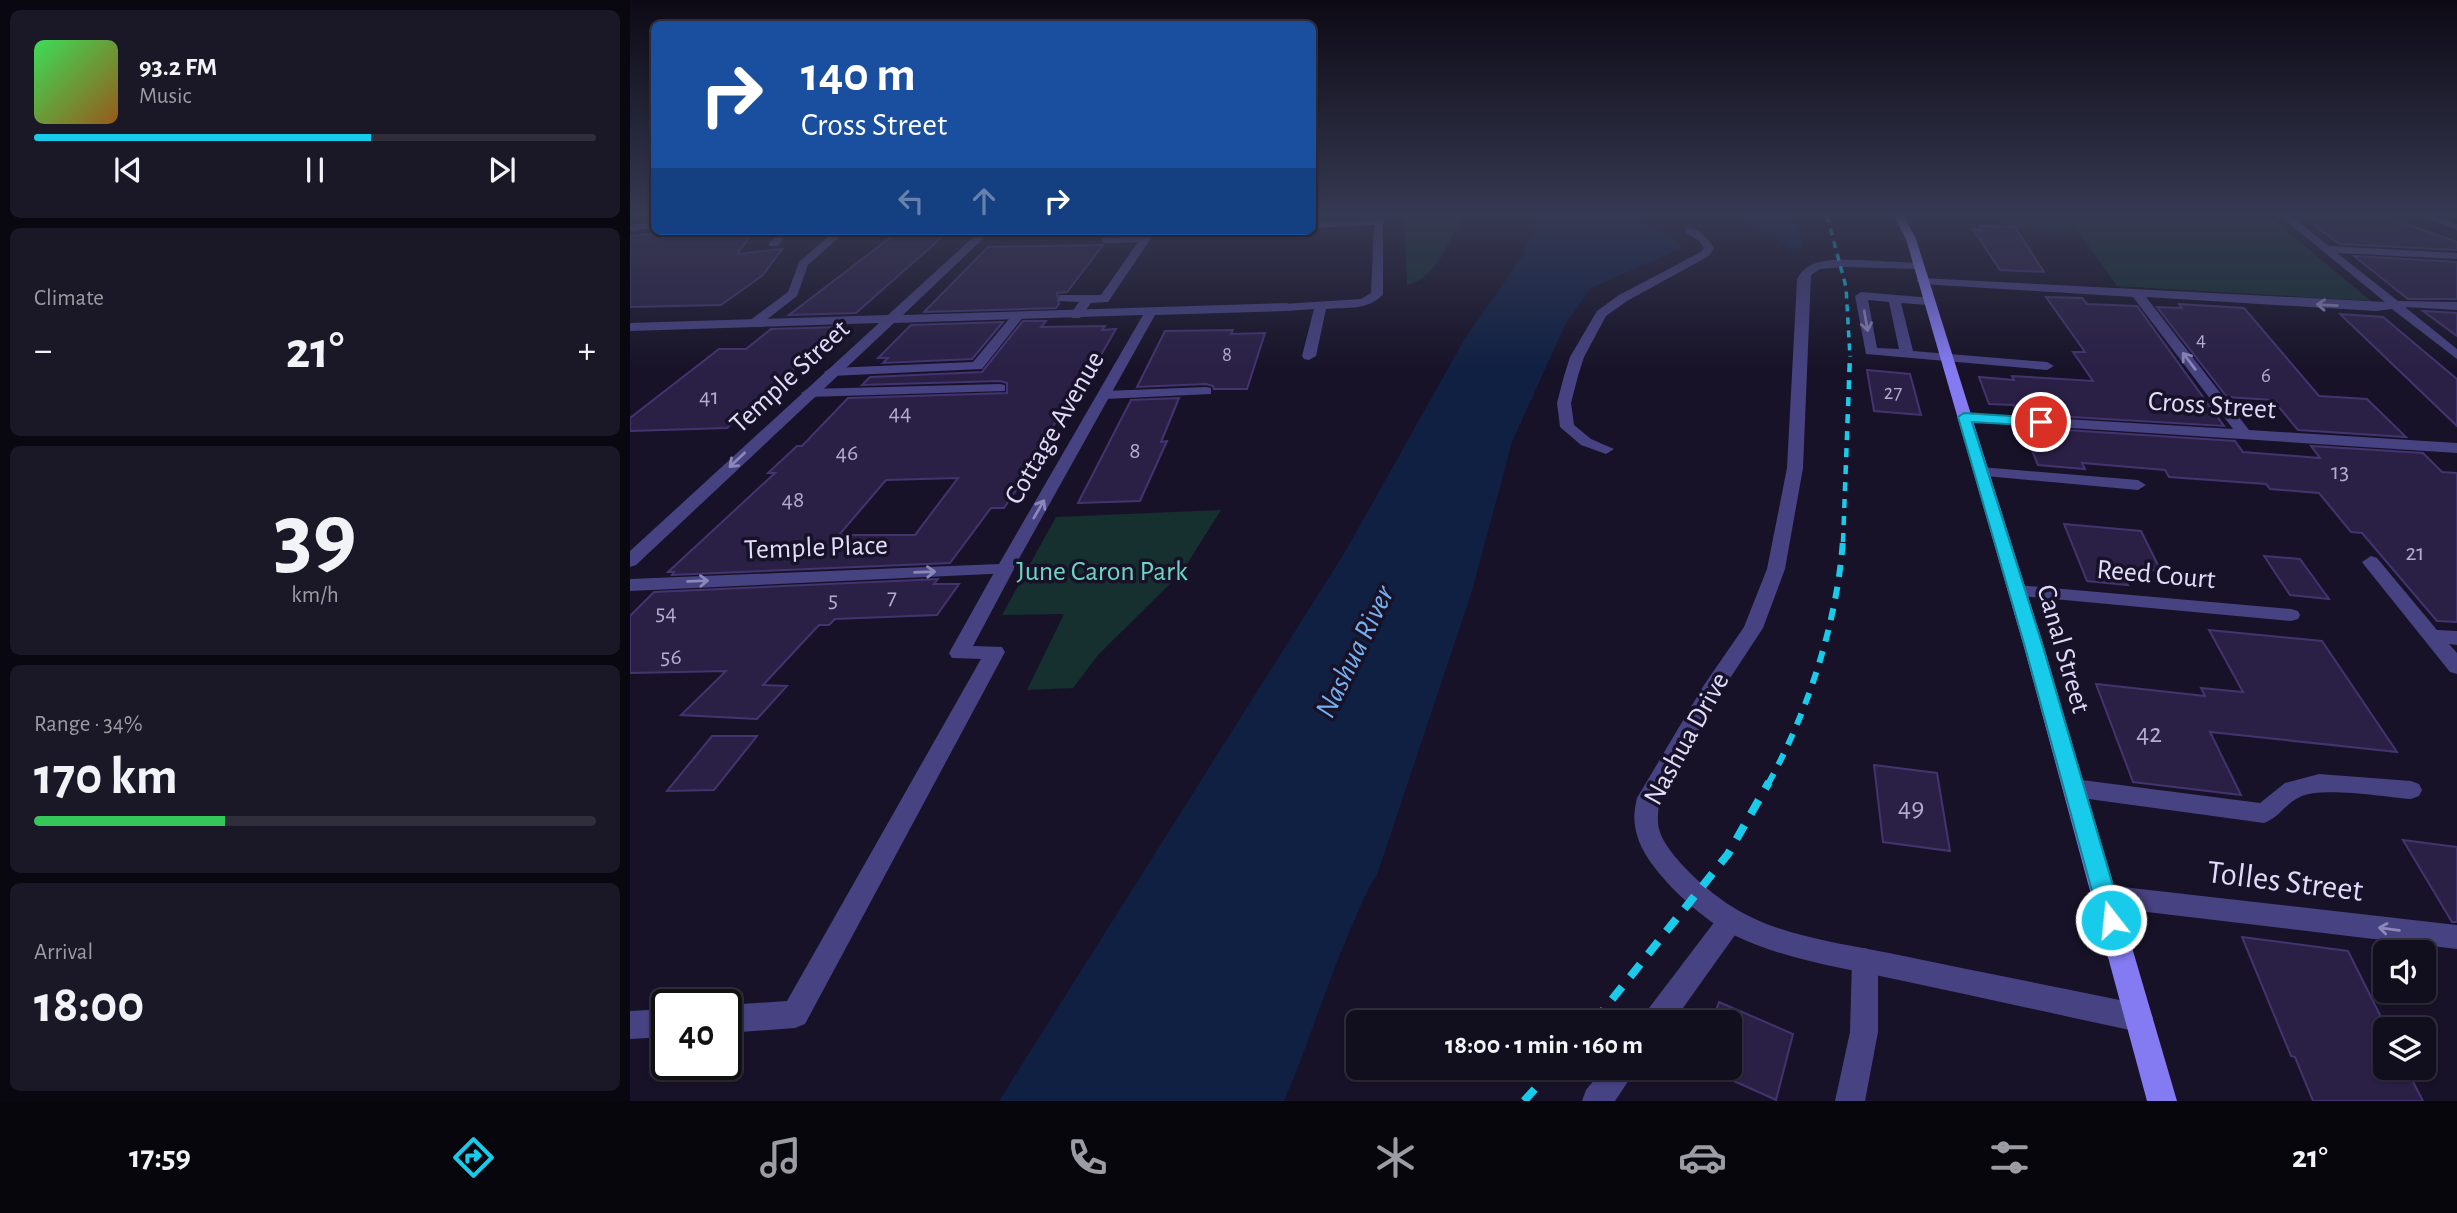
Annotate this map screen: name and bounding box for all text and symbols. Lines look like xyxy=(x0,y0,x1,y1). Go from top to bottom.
icon: right xyxy=(686,49,777,140)
text: 140 m xyxy=(801,51,916,100)
text: 93.2 FM xyxy=(139,54,217,80)
text: Music xyxy=(139,85,191,108)
text: Cross Street xyxy=(801,109,947,141)
icon: previous xyxy=(109,151,147,189)
icon: pause xyxy=(296,151,334,189)
icon: next xyxy=(483,151,521,189)
icon: left xyxy=(892,182,930,220)
icon: ahead xyxy=(965,182,1003,220)
icon: right xyxy=(1038,182,1076,220)
text: Climate xyxy=(34,287,104,310)
one-way arrow xyxy=(2316,298,2339,311)
one-way arrow xyxy=(1860,309,1873,332)
street label: Temple Street xyxy=(725,315,855,439)
text: 21° xyxy=(286,325,344,377)
house number: 4 xyxy=(2196,329,2206,350)
text: − xyxy=(34,332,52,370)
text: + xyxy=(578,332,596,370)
house number: 8 xyxy=(1222,344,1232,365)
street label: Cottage Avenue xyxy=(1000,347,1110,509)
one-way arrow xyxy=(2181,352,2196,371)
house number: 6 xyxy=(2261,365,2271,386)
house number: 27 xyxy=(1884,382,1902,403)
house number: 41 xyxy=(699,385,719,409)
street label: Cross Street xyxy=(2147,388,2277,424)
pin xyxy=(2011,392,2071,452)
house number: 44 xyxy=(888,401,912,425)
icon: arrive xyxy=(2022,403,2060,441)
house number: 8 xyxy=(1129,439,1141,463)
house number: 46 xyxy=(836,441,858,465)
one-way arrow xyxy=(729,451,746,468)
house number: 13 xyxy=(2331,460,2349,484)
house number: 48 xyxy=(782,488,804,512)
text: 39 xyxy=(273,491,357,582)
one-way arrow xyxy=(1032,500,1046,520)
street label: Temple Place xyxy=(744,531,888,565)
house number: 21 xyxy=(2405,541,2425,565)
street label: Reed Court xyxy=(2095,556,2217,594)
park label: June Caron Park xyxy=(1016,558,1188,586)
one-way arrow xyxy=(914,565,936,578)
one-way arrow xyxy=(686,575,709,588)
water label: Nashua River xyxy=(1310,580,1400,723)
street label: Canal Street xyxy=(2031,582,2095,716)
text: km/h xyxy=(291,584,339,607)
house number: 7 xyxy=(887,585,897,609)
house number: 5 xyxy=(828,588,838,612)
house number: 54 xyxy=(655,601,677,625)
house number: 56 xyxy=(660,645,682,669)
street label: Nashua Drive xyxy=(1639,668,1735,810)
text: Range · 34% xyxy=(34,713,143,736)
house number: 42 xyxy=(2136,720,2162,748)
text: 170 km xyxy=(34,751,178,803)
house number: 49 xyxy=(1898,794,1924,822)
street label: Tolles Street xyxy=(2205,856,2365,908)
position arrow xyxy=(2074,883,2148,957)
one-way arrow xyxy=(2378,923,2401,936)
map controls xyxy=(2373,940,2436,1080)
button: sound xyxy=(2373,940,2436,1003)
text: Arrival xyxy=(34,941,93,964)
text: 18:00 xyxy=(34,979,144,1031)
speed limit sign: 40 xyxy=(651,989,742,1080)
button: layers xyxy=(2373,1017,2436,1080)
text: 18:00 · 1 min · 160 m xyxy=(1445,1032,1643,1058)
icon: directions xyxy=(449,1133,498,1182)
icon: music xyxy=(756,1133,805,1182)
icon: phone xyxy=(1063,1133,1112,1182)
icon: climate xyxy=(1371,1133,1420,1182)
icon: car xyxy=(1678,1133,1727,1182)
icon: filters xyxy=(1985,1133,2034,1182)
text: 17:59 xyxy=(129,1141,191,1173)
text: 21° xyxy=(2292,1141,2328,1173)

